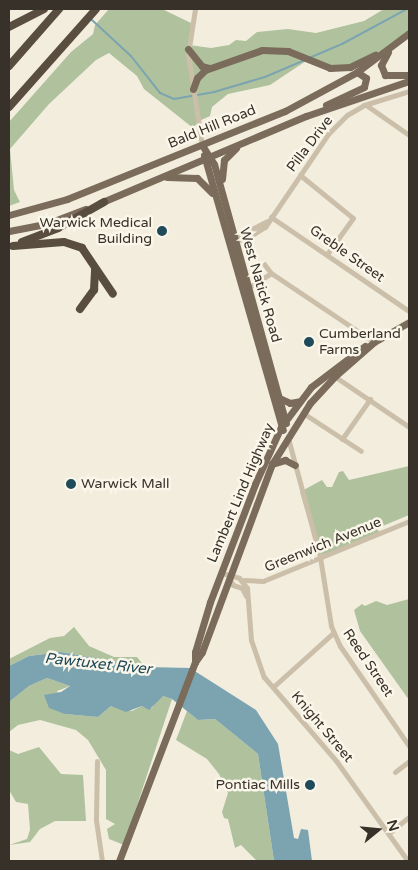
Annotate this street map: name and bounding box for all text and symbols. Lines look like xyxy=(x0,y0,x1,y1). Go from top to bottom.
street label: Bald Hill Road xyxy=(166,102,258,152)
street label: Pilla Drive xyxy=(284,113,336,175)
place label: Warwick Medical Building xyxy=(39,215,152,248)
street label: Greble Street xyxy=(306,222,388,286)
marker: Warwick Medical Building xyxy=(156,225,168,237)
street label: West Natick Road xyxy=(236,226,284,344)
place label: Cumberland Farms xyxy=(319,326,401,358)
marker: Cumberland Farms xyxy=(303,336,315,348)
street label: Lambert Lind Highway xyxy=(204,421,278,565)
place label: Warwick Mall xyxy=(81,476,169,492)
marker: Warwick Mall xyxy=(65,478,77,490)
street label: Greenwich Avenue xyxy=(262,514,384,576)
street label: Reed Street xyxy=(339,626,397,700)
water label: Pawtuxet River xyxy=(44,649,152,679)
street label: Knight Street xyxy=(287,688,357,766)
place label: Pontiac Mills xyxy=(216,777,300,793)
marker: Pontiac Mills xyxy=(304,779,316,791)
north arrow xyxy=(353,805,403,855)
text: N xyxy=(383,818,403,833)

